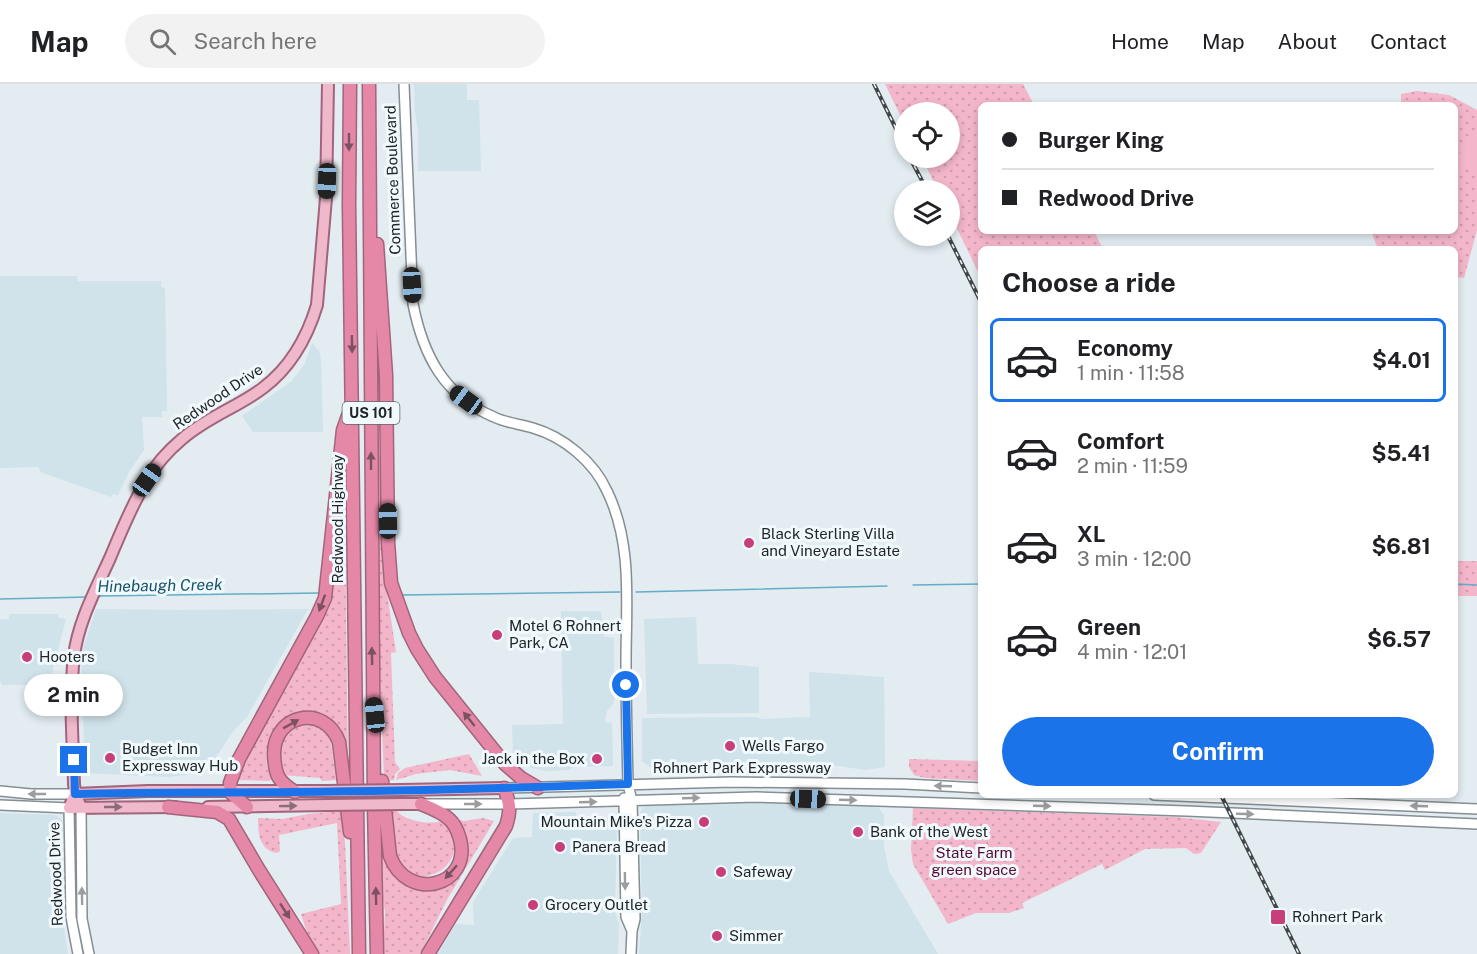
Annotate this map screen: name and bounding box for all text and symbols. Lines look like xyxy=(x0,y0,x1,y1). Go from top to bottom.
search box xyxy=(125,14,545,68)
text: Map xyxy=(30,25,89,58)
icon: search xyxy=(146,25,179,58)
text: Search here xyxy=(194,28,317,54)
text: Home xyxy=(1111,29,1169,54)
text: Map xyxy=(1202,29,1245,54)
text: About xyxy=(1278,29,1337,54)
text: Contact xyxy=(1370,29,1447,54)
map controls xyxy=(894,102,960,246)
button: locate xyxy=(894,102,960,168)
street label: Commerce Boulevard xyxy=(381,105,404,255)
text: Burger King xyxy=(1038,127,1164,153)
one-way arrow xyxy=(344,133,354,152)
car xyxy=(317,163,337,199)
button: layers xyxy=(894,180,960,246)
text: Redwood Drive xyxy=(1038,185,1194,211)
text: Choose a ride xyxy=(1002,266,1176,298)
car xyxy=(402,267,422,303)
icon: car xyxy=(1005,333,1059,387)
one-way arrow xyxy=(347,334,356,353)
text: Economy xyxy=(1077,335,1173,361)
text: $4.01 xyxy=(1372,347,1431,373)
street label: Redwood Drive xyxy=(170,360,266,433)
text: 1 min · 11:58 xyxy=(1077,361,1185,385)
car xyxy=(446,382,486,418)
road number: US 101 xyxy=(342,402,400,424)
icon: car xyxy=(1005,426,1059,480)
text: Comfort xyxy=(1077,428,1164,454)
text: $5.41 xyxy=(1371,440,1431,466)
one-way arrow xyxy=(366,452,376,471)
text: 2 min · 11:59 xyxy=(1077,454,1188,478)
street label: Redwood Highway xyxy=(329,455,346,583)
car xyxy=(129,460,165,500)
car xyxy=(379,503,397,539)
icon: car xyxy=(1005,519,1059,573)
text: XL xyxy=(1077,521,1105,547)
place label: Black Sterling Villa and Vineyard Estate xyxy=(761,525,900,559)
text: $6.81 xyxy=(1371,533,1431,559)
marker: Black Sterling Villa and Vineyard Estate xyxy=(742,536,756,550)
text: 3 min · 12:00 xyxy=(1077,547,1191,571)
water label: Hinebaugh Creek xyxy=(97,575,223,596)
one-way arrow xyxy=(316,594,326,612)
icon: car xyxy=(1005,612,1059,666)
text: Green xyxy=(1077,614,1141,640)
place label: Motel 6 Rohnert Park, CA xyxy=(509,617,621,651)
text: $6.57 xyxy=(1367,626,1431,652)
marker: Motel 6 Rohnert Park, CA xyxy=(490,628,504,642)
text: 4 min · 12:01 xyxy=(1077,640,1187,664)
one-way arrow xyxy=(368,647,377,666)
place label: Hooters xyxy=(39,648,95,665)
marker: Hooters xyxy=(20,650,34,664)
route start xyxy=(612,671,639,698)
callout: 2 min xyxy=(25,673,124,715)
text: 2 min xyxy=(47,683,100,707)
car xyxy=(364,696,386,734)
one-way arrow xyxy=(463,711,475,726)
button: Confirm xyxy=(1002,717,1434,786)
one-way arrow xyxy=(283,719,300,729)
place label: Wells Fargo xyxy=(742,737,824,754)
marker: Wells Fargo xyxy=(723,739,737,753)
place label: Budget Inn Expressway Hub xyxy=(122,740,238,774)
route end xyxy=(60,746,87,773)
place label: Jack in the Box xyxy=(482,750,585,767)
marker: Budget Inn Expressway Hub xyxy=(103,751,117,765)
marker: Jack in the Box xyxy=(590,752,604,766)
street label: Rohnert Park Expressway xyxy=(653,759,831,776)
one-way arrow xyxy=(934,782,953,791)
one-way arrow xyxy=(28,789,47,799)
car xyxy=(790,789,826,809)
one-way arrow xyxy=(681,794,700,803)
one-way arrow xyxy=(838,795,857,805)
one-way arrow xyxy=(578,797,597,807)
one-way arrow xyxy=(464,799,483,809)
one-way arrow xyxy=(278,801,297,811)
one-way arrow xyxy=(1033,801,1052,811)
one-way arrow xyxy=(104,802,123,812)
one-way arrow xyxy=(1409,802,1428,811)
one-way arrow xyxy=(1236,810,1255,819)
place label: Mountain Mike's Pizza xyxy=(540,813,692,830)
marker: Mountain Mike's Pizza xyxy=(697,815,711,829)
street label: Redwood Drive xyxy=(45,822,66,926)
place label: Bank of the West xyxy=(870,823,988,840)
marker: Bank of the West xyxy=(851,825,865,839)
place label: Panera Bread xyxy=(572,838,666,855)
marker: Panera Bread xyxy=(553,840,567,854)
park label: State Farm green space xyxy=(931,844,1017,878)
place label: Safeway xyxy=(733,863,793,880)
one-way arrow xyxy=(445,864,458,879)
marker: Safeway xyxy=(714,865,728,879)
one-way arrow xyxy=(620,871,630,890)
one-way arrow xyxy=(371,886,381,905)
one-way arrow xyxy=(77,887,87,906)
place label: Grocery Outlet xyxy=(545,896,648,913)
marker: Grocery Outlet xyxy=(526,898,540,912)
one-way arrow xyxy=(279,903,290,919)
marker: Rohnert Park xyxy=(1269,908,1287,926)
place label: Rohnert Park xyxy=(1292,908,1383,925)
place label: Simmer xyxy=(729,927,783,944)
marker: Simmer xyxy=(710,929,724,943)

